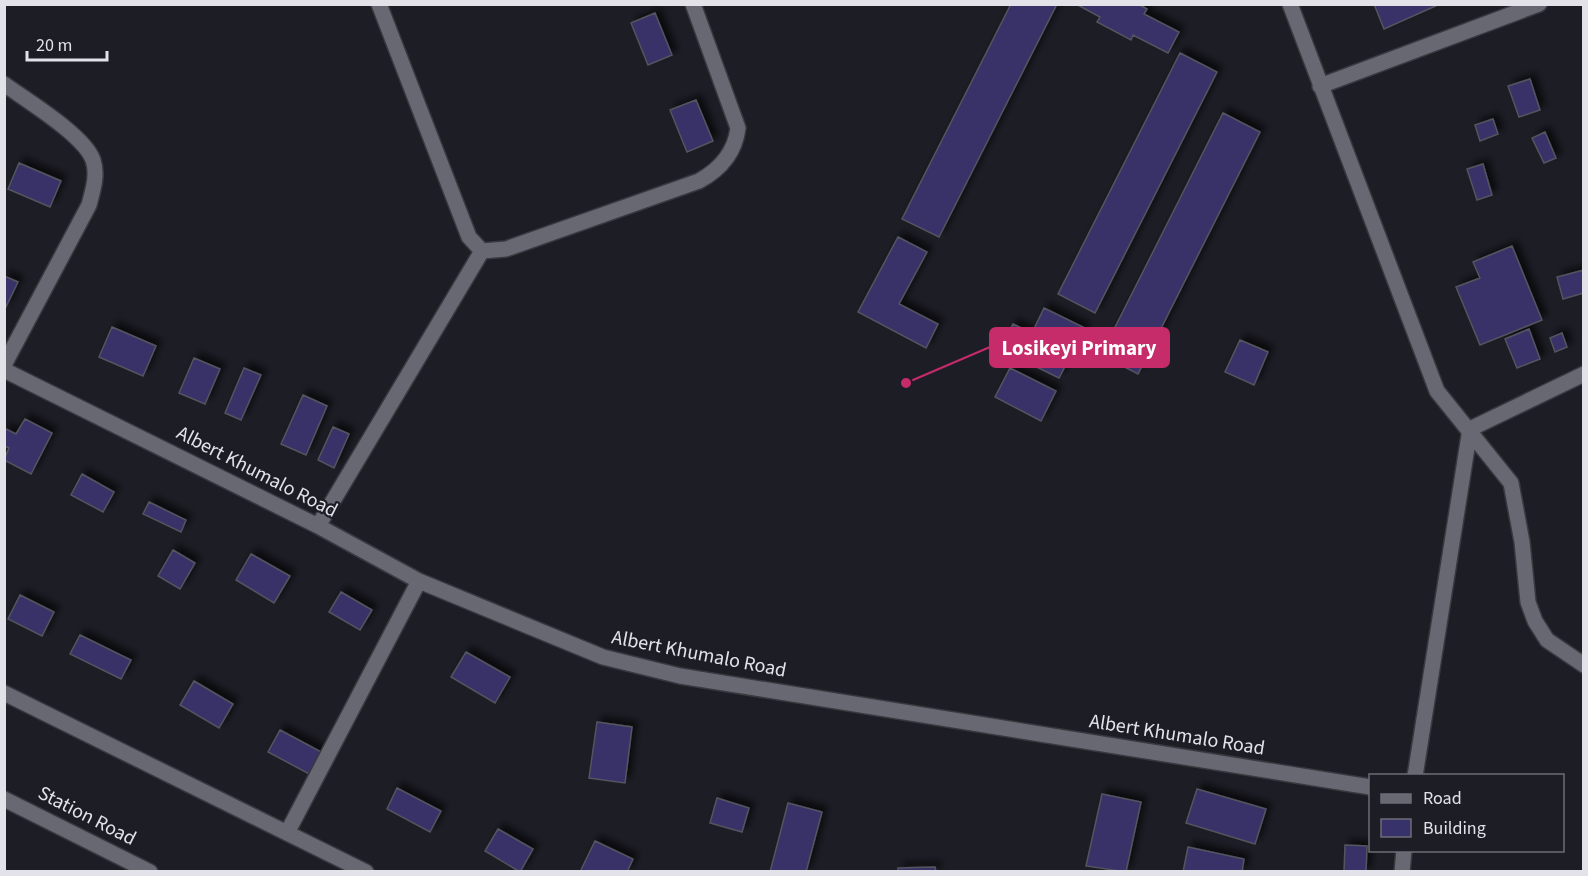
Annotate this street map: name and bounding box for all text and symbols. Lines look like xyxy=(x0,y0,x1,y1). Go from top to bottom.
scale bar xyxy=(27,24,106,62)
text: 20 m xyxy=(36,33,72,58)
callout: Losikeyi Primary xyxy=(990,328,1169,367)
text: Losikeyi Primary xyxy=(1001,333,1157,363)
street label: Albert Khumalo Road xyxy=(172,419,342,525)
street label: Albert Khumalo Road xyxy=(609,623,789,685)
street label: Albert Khumalo Road xyxy=(1087,707,1267,763)
legend xyxy=(1369,774,1564,852)
street label: Station Road xyxy=(33,779,141,853)
text: Road xyxy=(1423,786,1462,811)
text: Building xyxy=(1423,816,1486,841)

